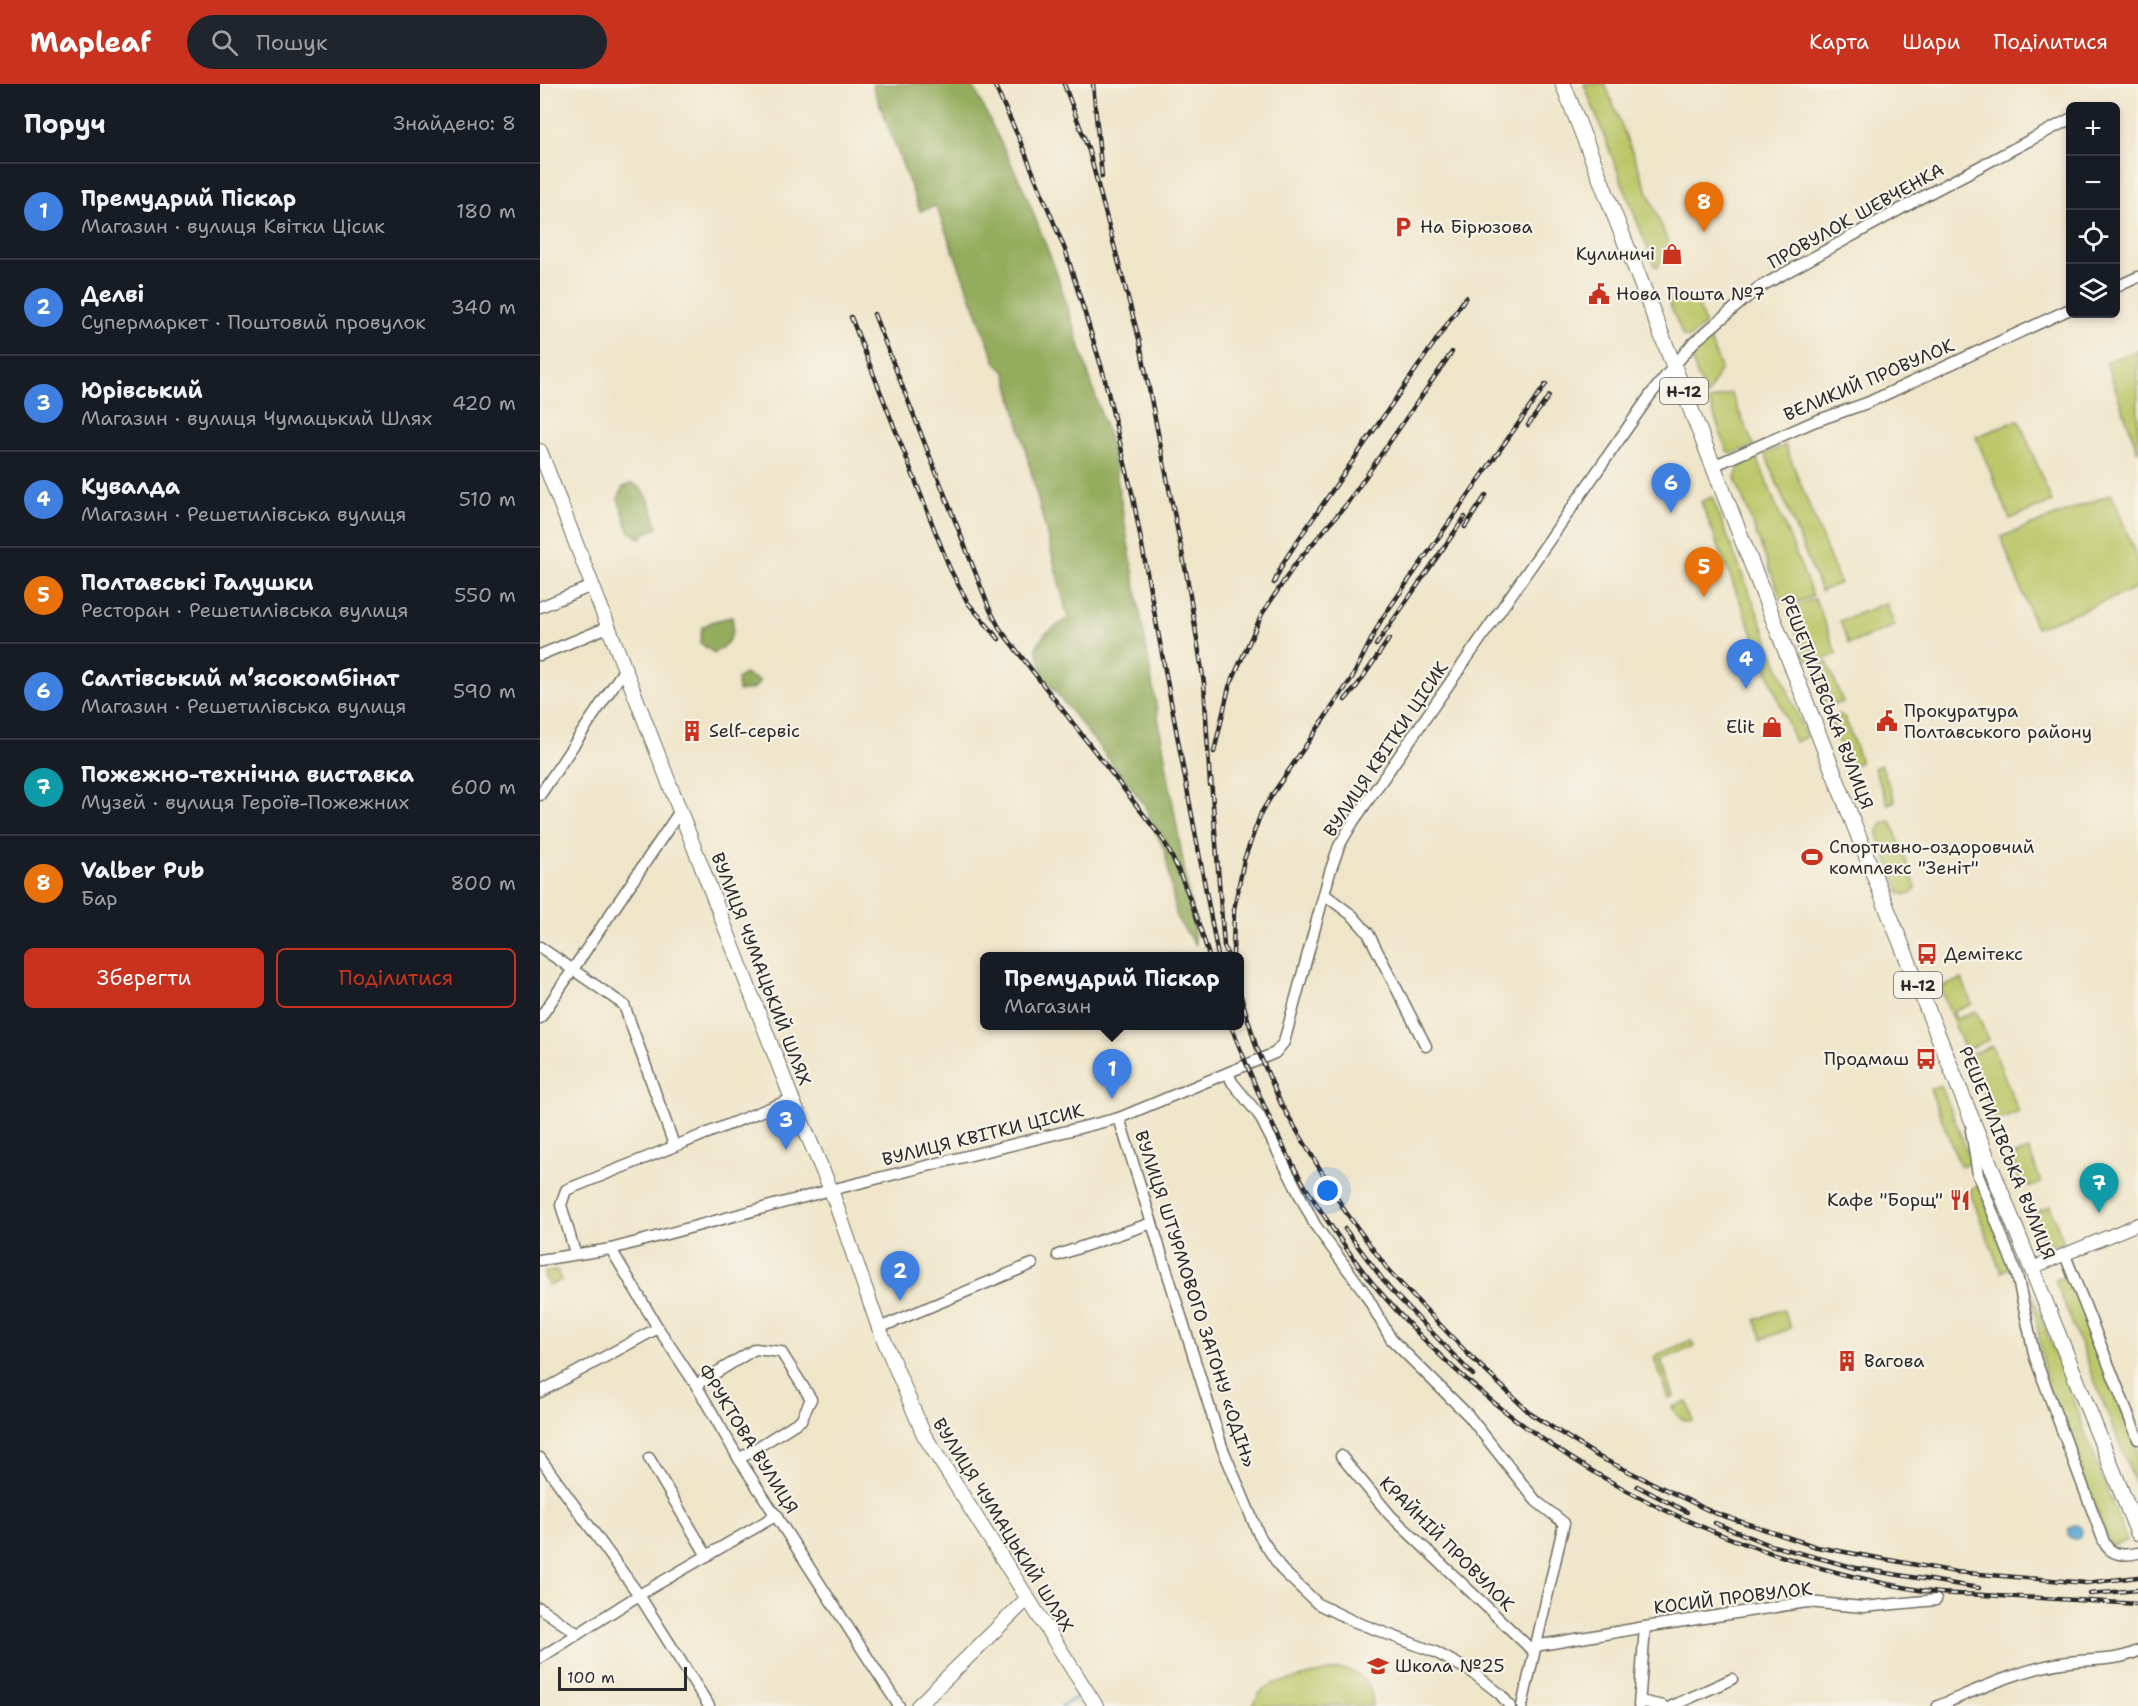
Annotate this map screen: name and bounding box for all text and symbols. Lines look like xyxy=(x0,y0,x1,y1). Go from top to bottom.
search box xyxy=(187,15,607,69)
text: Mapleaf xyxy=(30,23,151,61)
icon: search xyxy=(208,26,241,59)
text: Пошук xyxy=(256,28,328,57)
text: Карта xyxy=(1809,28,1869,56)
text: Шари xyxy=(1902,28,1960,56)
text: Поділитися xyxy=(1993,28,2108,56)
map controls xyxy=(2066,102,2120,318)
button: + xyxy=(2066,102,2120,156)
text: Поруч xyxy=(24,106,106,141)
text: Знайдено: 8 xyxy=(393,110,516,136)
button: − xyxy=(2066,156,2120,210)
street label: ПРОВУЛОК ШЕВЧЕНКА xyxy=(1764,158,1948,274)
pin: 8 xyxy=(1684,182,1724,232)
text: Премудрий Піскар xyxy=(81,184,296,213)
text: 1 xyxy=(39,198,48,224)
text: 180 m xyxy=(456,198,516,224)
button: locate xyxy=(2066,210,2120,264)
text: Магазин · вулиця Квітки Цісик xyxy=(81,213,385,239)
parking icon: На Бірюзова xyxy=(1391,215,1415,239)
place label: На Бірюзова xyxy=(1420,215,1533,239)
place label: Кулиничі xyxy=(1576,242,1655,266)
shop icon: Кулиничі xyxy=(1660,242,1684,266)
button: layers xyxy=(2066,264,2120,318)
text: Делві xyxy=(81,280,144,309)
public building icon: Нова Пошта №7 xyxy=(1587,282,1611,306)
place label: Нова Пошта №7 xyxy=(1616,282,1765,306)
text: 2 xyxy=(37,294,51,320)
text: 340 m xyxy=(451,294,516,320)
text: Супермаркет · Поштовий провулок xyxy=(81,309,426,335)
street label: ВЕЛИКИЙ ПРОВУЛОК xyxy=(1780,333,1958,427)
text: Юрівський xyxy=(81,376,203,405)
road number: Н-12 xyxy=(1660,378,1708,404)
text: 3 xyxy=(37,390,51,416)
text: 420 m xyxy=(452,390,516,416)
text: Магазин · вулиця Чумацький Шлях xyxy=(81,405,432,431)
pin: 6 xyxy=(1652,464,1690,513)
text: Кувалда xyxy=(81,472,180,501)
text: 4 xyxy=(37,486,51,512)
text: 510 m xyxy=(459,486,516,512)
text: Магазин · Решетилівська вулиця xyxy=(81,501,406,527)
pin: 5 xyxy=(1684,548,1724,597)
text: Полтавські Галушки xyxy=(81,568,314,597)
text: 5 xyxy=(37,582,50,608)
text: 550 m xyxy=(454,582,516,608)
street label: РЕШЕТИЛІВСЬКА ВУЛИЦЯ xyxy=(1775,591,1879,813)
text: Ресторан · Решетилівська вулиця xyxy=(81,597,408,623)
pin: 4 xyxy=(1726,640,1766,689)
street label: ВУЛИЦЯ КВІТКИ ЦІСИК xyxy=(1318,656,1454,842)
text: Салтівський мʼясокомбінат xyxy=(81,664,400,693)
text: 6 xyxy=(37,678,51,704)
text: 590 m xyxy=(453,678,516,704)
text: Магазин · Решетилівська вулиця xyxy=(81,693,406,719)
place label: Прокуратура Полтавського району xyxy=(1904,699,2092,744)
public building icon: Прокуратура Полтавського району xyxy=(1875,709,1899,733)
place label: Elit xyxy=(1726,715,1755,739)
shop icon: Elit xyxy=(1760,715,1784,739)
building icon: Self-сервіс xyxy=(680,719,704,743)
place label: Self-сервіс xyxy=(709,719,800,743)
text: Пожежно-технічна виставка xyxy=(81,760,414,789)
text: 7 xyxy=(37,774,51,800)
text: 600 m xyxy=(451,774,516,800)
text: Музей · вулиця Героїв-Пожежних xyxy=(81,789,409,815)
place label: Спортивно-оздоровчий комплекс "Зеніт" xyxy=(1829,835,2035,880)
sports icon: Спортивно-оздоровчий комплекс "Зеніт" xyxy=(1800,845,1824,869)
street label: ВУЛИЦЯ ЧУМАЦЬКИЙ ШЛЯХ xyxy=(705,849,817,1089)
text: Valber Pub xyxy=(81,856,204,885)
text: 8 xyxy=(37,870,51,896)
text: 800 m xyxy=(451,870,516,896)
text: Бар xyxy=(81,885,118,911)
bus stop icon: Демітекс xyxy=(1915,942,1939,966)
place label: Демітекс xyxy=(1944,942,2023,966)
button: Зберегти xyxy=(24,948,264,1008)
button: Поділитися xyxy=(276,948,516,1008)
popup xyxy=(980,952,1244,1030)
text: Премудрий Піскар xyxy=(1004,964,1220,993)
road number: Н-12 xyxy=(1894,972,1942,998)
text: Магазин xyxy=(1004,993,1091,1019)
street label: РЕШЕТИЛІВСЬКА ВУЛИЦЯ xyxy=(1953,1043,2061,1263)
place label: Продмаш xyxy=(1824,1047,1909,1071)
bus stop icon: Продмаш xyxy=(1914,1047,1938,1071)
pin: 1 xyxy=(1092,1050,1132,1099)
street label: ВУЛИЦЯ КВІТКИ ЦІСИК xyxy=(880,1098,1087,1172)
pin: 3 xyxy=(766,1100,806,1150)
street label: ВУЛИЦЯ ШТУРМОВОГО ЗАГОНУ «ОДІН» xyxy=(1129,1128,1261,1470)
pin: 7 xyxy=(2080,1164,2118,1213)
your location xyxy=(1313,1176,1342,1205)
place label: Кафе "Борщ" xyxy=(1827,1188,1943,1212)
restaurant icon: Кафе "Борщ" xyxy=(1948,1188,1972,1212)
pin: 2 xyxy=(880,1252,920,1301)
building icon: Вагова xyxy=(1835,1349,1859,1373)
place label: Вагова xyxy=(1864,1349,1924,1373)
street label: ФРУКТОВА ВУЛИЦЯ xyxy=(692,1360,804,1518)
street label: ВУЛИЦЯ ЧУМАЦЬКИЙ ШЛЯХ xyxy=(927,1413,1079,1637)
street label: КРАЙНІЙ ПРОВУЛОК xyxy=(1374,1471,1520,1617)
street label: КОСИЙ ПРОВУЛОК xyxy=(1652,1576,1814,1620)
school or university icon: Школа №25 xyxy=(1366,1654,1390,1678)
place label: Школа №25 xyxy=(1395,1654,1504,1678)
scale bar xyxy=(558,1664,687,1692)
text: 100 m xyxy=(567,1667,615,1688)

